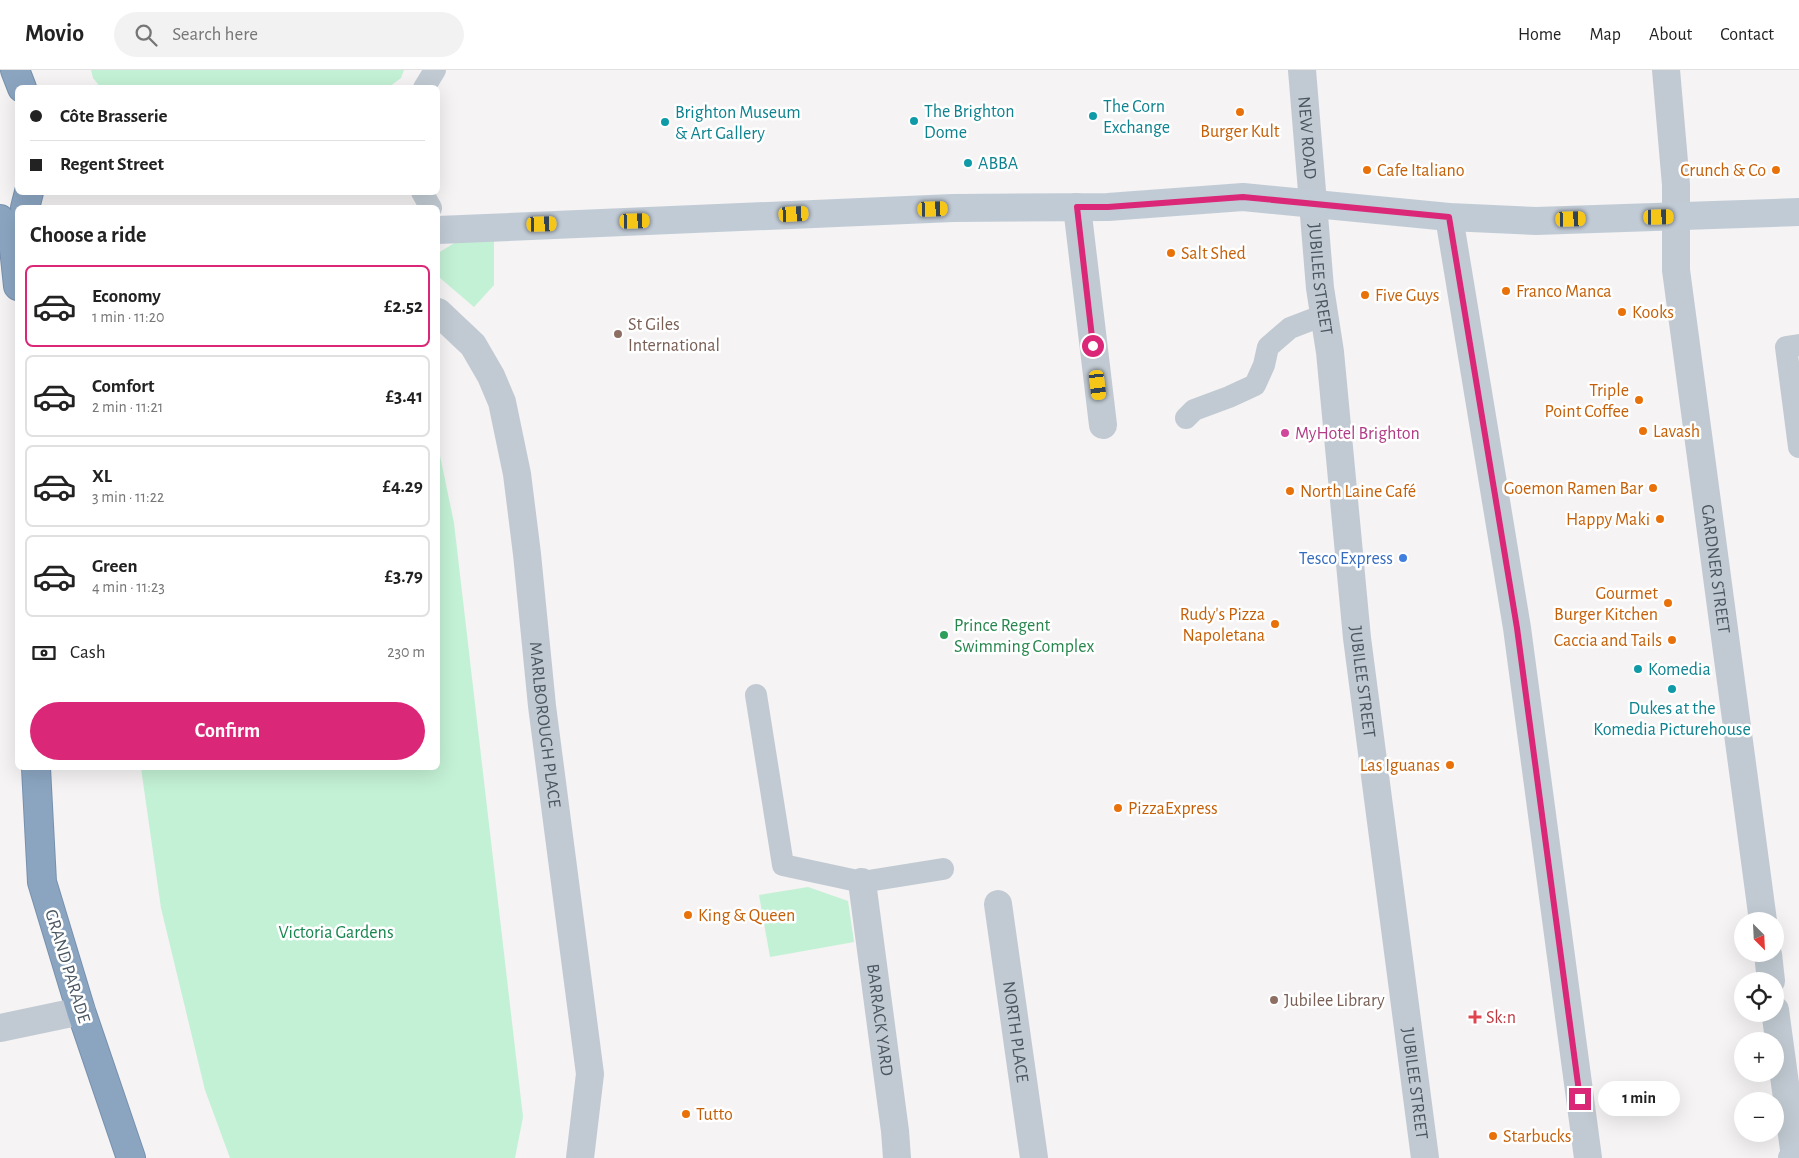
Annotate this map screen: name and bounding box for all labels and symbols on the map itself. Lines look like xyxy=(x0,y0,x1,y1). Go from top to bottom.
street label: NEW ROAD xyxy=(1294,96,1319,180)
place label: The Corn Exchange xyxy=(1103,98,1170,137)
place label: The Brighton Dome xyxy=(924,103,1015,142)
place label: Brighton Museum & Art Gallery xyxy=(675,104,801,143)
marker: Burger Kult xyxy=(1234,106,1246,118)
marker: The Corn Exchange xyxy=(1087,110,1099,122)
marker: The Brighton Dome xyxy=(908,115,920,127)
marker: Brighton Museum & Art Gallery xyxy=(659,116,671,128)
place label: Burger Kult xyxy=(1200,123,1280,141)
place label: ABBA xyxy=(978,155,1019,173)
marker: ABBA xyxy=(962,157,974,169)
place label: Cafe Italiano xyxy=(1377,162,1465,180)
place label: Crunch & Co xyxy=(1680,162,1766,180)
marker: Cafe Italiano xyxy=(1361,164,1373,176)
marker: Crunch & Co xyxy=(1770,164,1782,176)
car xyxy=(917,201,948,217)
car xyxy=(778,206,809,222)
car xyxy=(1643,209,1674,225)
car xyxy=(1555,211,1586,227)
car xyxy=(619,213,650,229)
car xyxy=(526,216,557,232)
street label: JUBILEE STREET xyxy=(1305,223,1335,337)
place label: Salt Shed xyxy=(1181,245,1246,263)
marker: Salt Shed xyxy=(1165,247,1177,259)
place label: Franco Manca xyxy=(1516,283,1611,301)
marker: Franco Manca xyxy=(1500,285,1512,297)
place label: Five Guys xyxy=(1375,287,1440,305)
marker: Five Guys xyxy=(1359,289,1371,301)
place label: Kooks xyxy=(1632,304,1674,322)
marker: Kooks xyxy=(1616,306,1628,318)
place label: St Giles International xyxy=(628,316,720,355)
marker: St Giles International xyxy=(612,328,624,340)
route start xyxy=(1082,335,1104,357)
car xyxy=(1088,369,1107,401)
place label: Triple Point Coffee xyxy=(1545,382,1629,421)
marker: Triple Point Coffee xyxy=(1633,394,1645,406)
place label: Lavash xyxy=(1653,423,1700,441)
place label: MyHotel Brighton xyxy=(1295,425,1420,443)
marker: Lavash xyxy=(1637,425,1649,437)
marker: MyHotel Brighton xyxy=(1279,427,1291,439)
place label: Goemon Ramen Bar xyxy=(1504,480,1643,498)
marker: Goemon Ramen Bar xyxy=(1647,482,1659,494)
place label: North Laine Café xyxy=(1300,483,1416,501)
marker: North Laine Café xyxy=(1284,485,1296,497)
street label: GARDNER STREET xyxy=(1697,503,1733,635)
place label: Happy Maki xyxy=(1566,511,1650,529)
marker: Happy Maki xyxy=(1654,513,1666,525)
place label: Tesco Express xyxy=(1299,550,1393,568)
marker: Tesco Express xyxy=(1397,552,1409,564)
place label: Gourmet Burger Kitchen xyxy=(1554,585,1658,624)
marker: Gourmet Burger Kitchen xyxy=(1662,597,1674,609)
place label: Rudy's Pizza Napoletana xyxy=(1180,606,1265,645)
place label: Prince Regent Swimming Complex xyxy=(954,617,1095,656)
marker: Rudy's Pizza Napoletana xyxy=(1269,618,1281,630)
street label: JUBILEE STREET xyxy=(1346,625,1378,739)
marker: Prince Regent Swimming Complex xyxy=(938,629,950,641)
place label: Caccia and Tails xyxy=(1554,632,1662,650)
marker: Caccia and Tails xyxy=(1666,634,1678,646)
street label: MARLBOROUGH PLACE xyxy=(526,641,563,809)
place label: Komedia xyxy=(1648,661,1711,679)
marker: Komedia xyxy=(1632,663,1644,675)
marker: Dukes at the Komedia Picturehouse xyxy=(1666,683,1678,695)
place label: Dukes at the Komedia Picturehouse xyxy=(1593,700,1751,739)
place label: Las Iguanas xyxy=(1360,757,1440,775)
marker: Las Iguanas xyxy=(1444,759,1456,771)
place label: PizzaExpress xyxy=(1128,800,1218,818)
marker: PizzaExpress xyxy=(1112,802,1124,814)
street label: GRAND PARADE xyxy=(41,907,93,1025)
place label: King & Queen xyxy=(698,907,795,925)
marker: King & Queen xyxy=(682,909,694,921)
north arrow xyxy=(1734,912,1784,962)
park label: Victoria Gardens xyxy=(278,924,394,942)
street label: BARRACK YARD xyxy=(863,963,896,1077)
street label: NORTH PLACE xyxy=(999,980,1031,1084)
place label: Jubilee Library xyxy=(1284,992,1385,1010)
marker: Jubilee Library xyxy=(1268,994,1280,1006)
place label: Sk:n xyxy=(1486,1009,1516,1027)
marker: Sk:n xyxy=(1468,1010,1482,1024)
street label: JUBILEE STREET xyxy=(1398,1027,1430,1141)
callout: 1 min xyxy=(1598,1082,1680,1116)
route end xyxy=(1569,1088,1591,1110)
place label: Tutto xyxy=(696,1106,733,1124)
marker: Tutto xyxy=(680,1108,692,1120)
place label: Starbucks xyxy=(1503,1128,1571,1146)
marker: Starbucks xyxy=(1487,1130,1499,1142)

